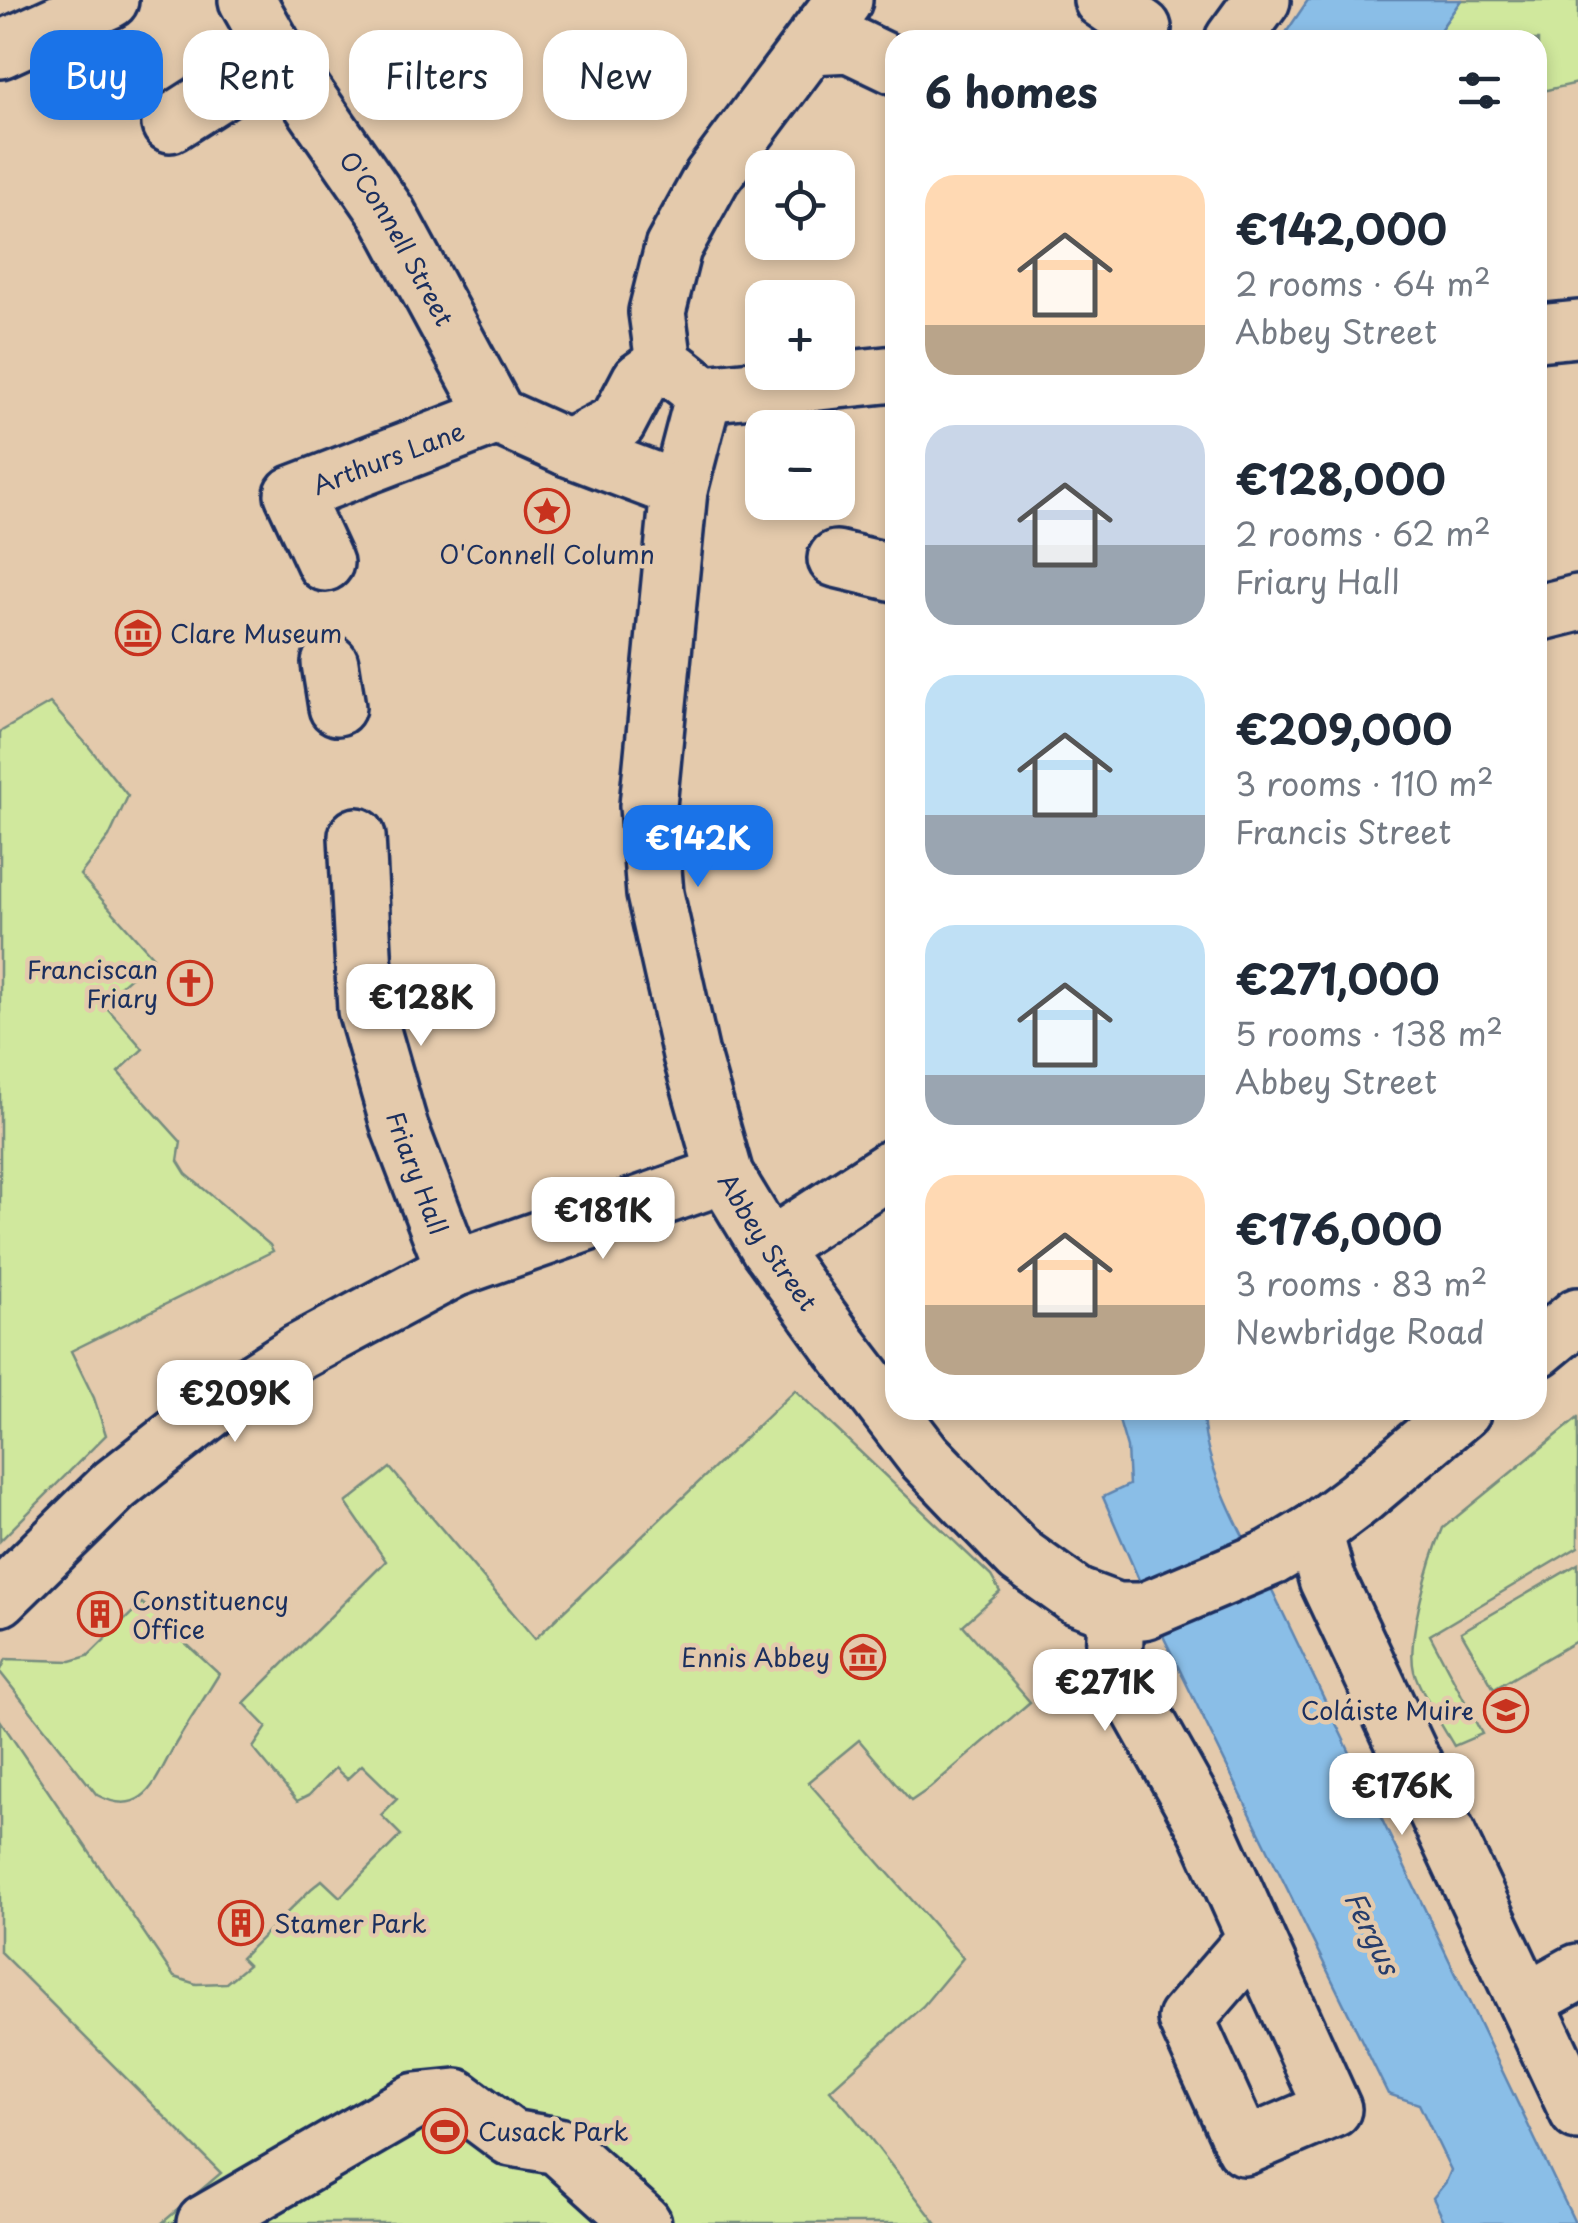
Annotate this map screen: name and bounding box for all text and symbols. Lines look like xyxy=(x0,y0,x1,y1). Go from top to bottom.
chip: Buy xyxy=(30,30,163,120)
chip: Rent xyxy=(183,30,329,120)
chip: Filters xyxy=(349,30,523,120)
chip: New xyxy=(543,30,687,120)
text: 6 homes xyxy=(925,59,1098,122)
icon: filters xyxy=(1452,63,1507,118)
street label: O'Connell Street xyxy=(330,143,464,333)
map controls xyxy=(745,150,855,520)
button: locate xyxy=(745,150,855,260)
text: €142,000 xyxy=(1235,196,1447,259)
icon: home xyxy=(1005,215,1125,335)
text: 2 rooms · 64 m² xyxy=(1235,259,1491,307)
button: + xyxy=(745,280,855,390)
text: Abbey Street xyxy=(1235,307,1437,355)
button: − xyxy=(745,410,855,520)
street label: Arthurs Lane xyxy=(307,411,470,504)
text: €128,000 xyxy=(1235,446,1446,509)
icon: home xyxy=(1005,465,1125,585)
place icon: O'Connell Column xyxy=(524,488,570,534)
text: 2 rooms · 62 m² xyxy=(1235,509,1491,557)
place label: O'Connell Column xyxy=(439,535,655,573)
text: Friary Hall xyxy=(1235,557,1400,605)
museum icon: Clare Museum xyxy=(115,610,161,656)
place label: Clare Museum xyxy=(170,614,342,652)
text: €209,000 xyxy=(1235,696,1452,759)
icon: home xyxy=(1005,715,1125,835)
text: 3 rooms · 110 m² xyxy=(1235,759,1494,807)
pin: €142K xyxy=(628,805,768,890)
text: Francis Street xyxy=(1235,807,1451,855)
text: €142K xyxy=(645,813,751,861)
text: €271,000 xyxy=(1235,946,1440,1009)
place label: Franciscan Friary xyxy=(27,950,158,1017)
church icon: Franciscan Friary xyxy=(167,960,213,1006)
pin: €128K xyxy=(351,964,491,1049)
icon: home xyxy=(1005,965,1125,1085)
text: €128K xyxy=(368,972,474,1020)
text: 5 rooms · 138 m² xyxy=(1235,1009,1503,1057)
text: Abbey Street xyxy=(1235,1057,1437,1105)
street label: Friary Hall xyxy=(377,1107,458,1240)
street label: Abbey Street xyxy=(709,1166,827,1319)
pin: €181K xyxy=(533,1177,673,1262)
text: €181K xyxy=(554,1185,652,1233)
text: €176,000 xyxy=(1235,1196,1442,1259)
icon: home xyxy=(1005,1215,1125,1335)
text: 3 rooms · 83 m² xyxy=(1235,1259,1488,1307)
text: Newbridge Road xyxy=(1235,1307,1485,1355)
pin: €209K xyxy=(165,1360,305,1445)
text: €209K xyxy=(179,1368,291,1416)
place label: Constituency Office xyxy=(132,1581,289,1648)
building icon: Constituency Office xyxy=(77,1591,123,1637)
museum icon: Ennis Abbey xyxy=(840,1634,886,1680)
place label: Ennis Abbey xyxy=(681,1638,830,1676)
pin: €271K xyxy=(1035,1649,1175,1734)
text: €271K xyxy=(1055,1657,1155,1705)
school or university icon: Coláiste Muire xyxy=(1483,1687,1529,1733)
place label: Coláiste Muire xyxy=(1301,1691,1474,1729)
pin: €176K xyxy=(1332,1753,1472,1838)
text: €176K xyxy=(1351,1761,1453,1809)
water label: Fergus xyxy=(1334,1883,1413,1983)
building icon: Stamer Park xyxy=(218,1900,264,1946)
place label: Stamer Park xyxy=(274,1904,427,1942)
sports icon: Cusack Park xyxy=(422,2108,468,2154)
place label: Cusack Park xyxy=(478,2112,628,2150)

